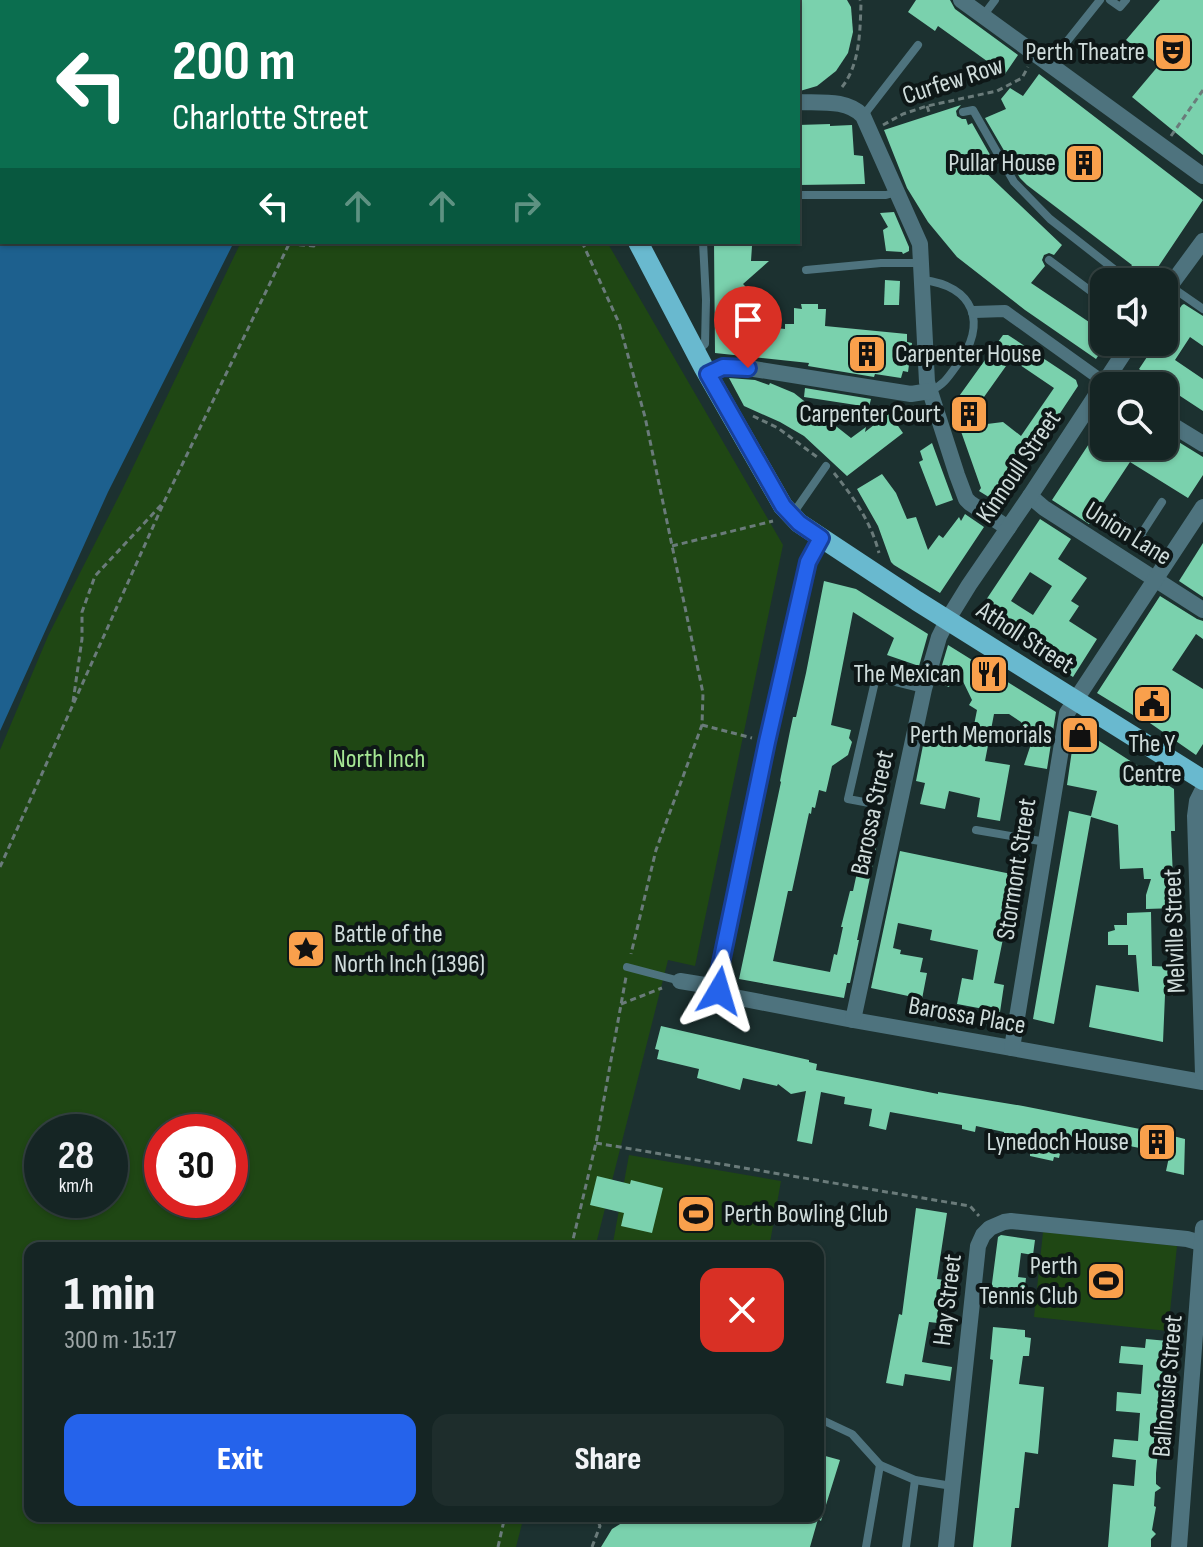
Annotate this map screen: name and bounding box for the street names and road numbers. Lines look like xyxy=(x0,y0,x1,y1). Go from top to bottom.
street label: Curfew Row xyxy=(899,50,1008,112)
street label: Kinnoull Street xyxy=(970,405,1068,529)
street label: Union Lane xyxy=(1079,495,1177,573)
street label: Atholl Street xyxy=(970,595,1079,681)
street label: Barossa Street xyxy=(845,748,901,878)
street label: Stormont Street xyxy=(991,796,1043,942)
street label: Melville Street xyxy=(1157,868,1193,994)
street label: Barossa Place xyxy=(906,990,1028,1042)
street label: Hay Street xyxy=(927,1252,969,1348)
street label: Balhousie Street xyxy=(1146,1313,1190,1459)

